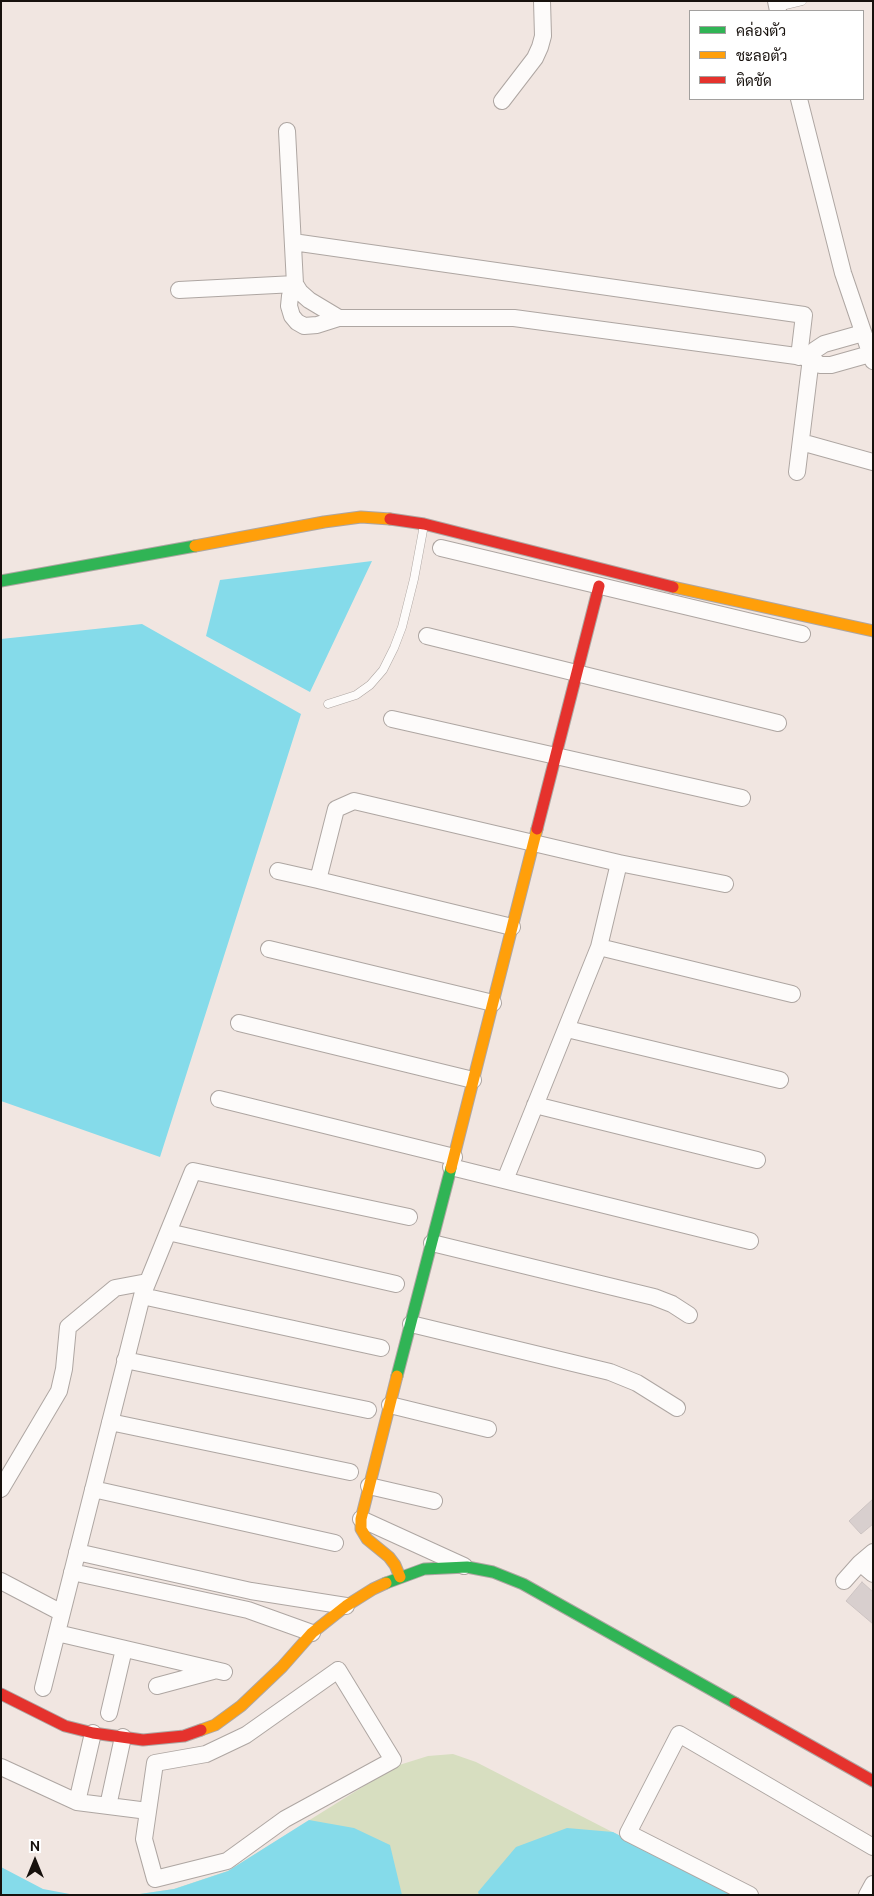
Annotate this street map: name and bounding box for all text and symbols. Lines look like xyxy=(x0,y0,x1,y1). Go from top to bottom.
legend xyxy=(689,10,864,100)
text: คล่องตัว xyxy=(736,22,786,39)
text: ชะลอตัว xyxy=(736,47,787,64)
text: ติดขัด xyxy=(736,72,772,89)
north arrow xyxy=(10,1836,60,1886)
text: N xyxy=(30,1838,40,1854)

